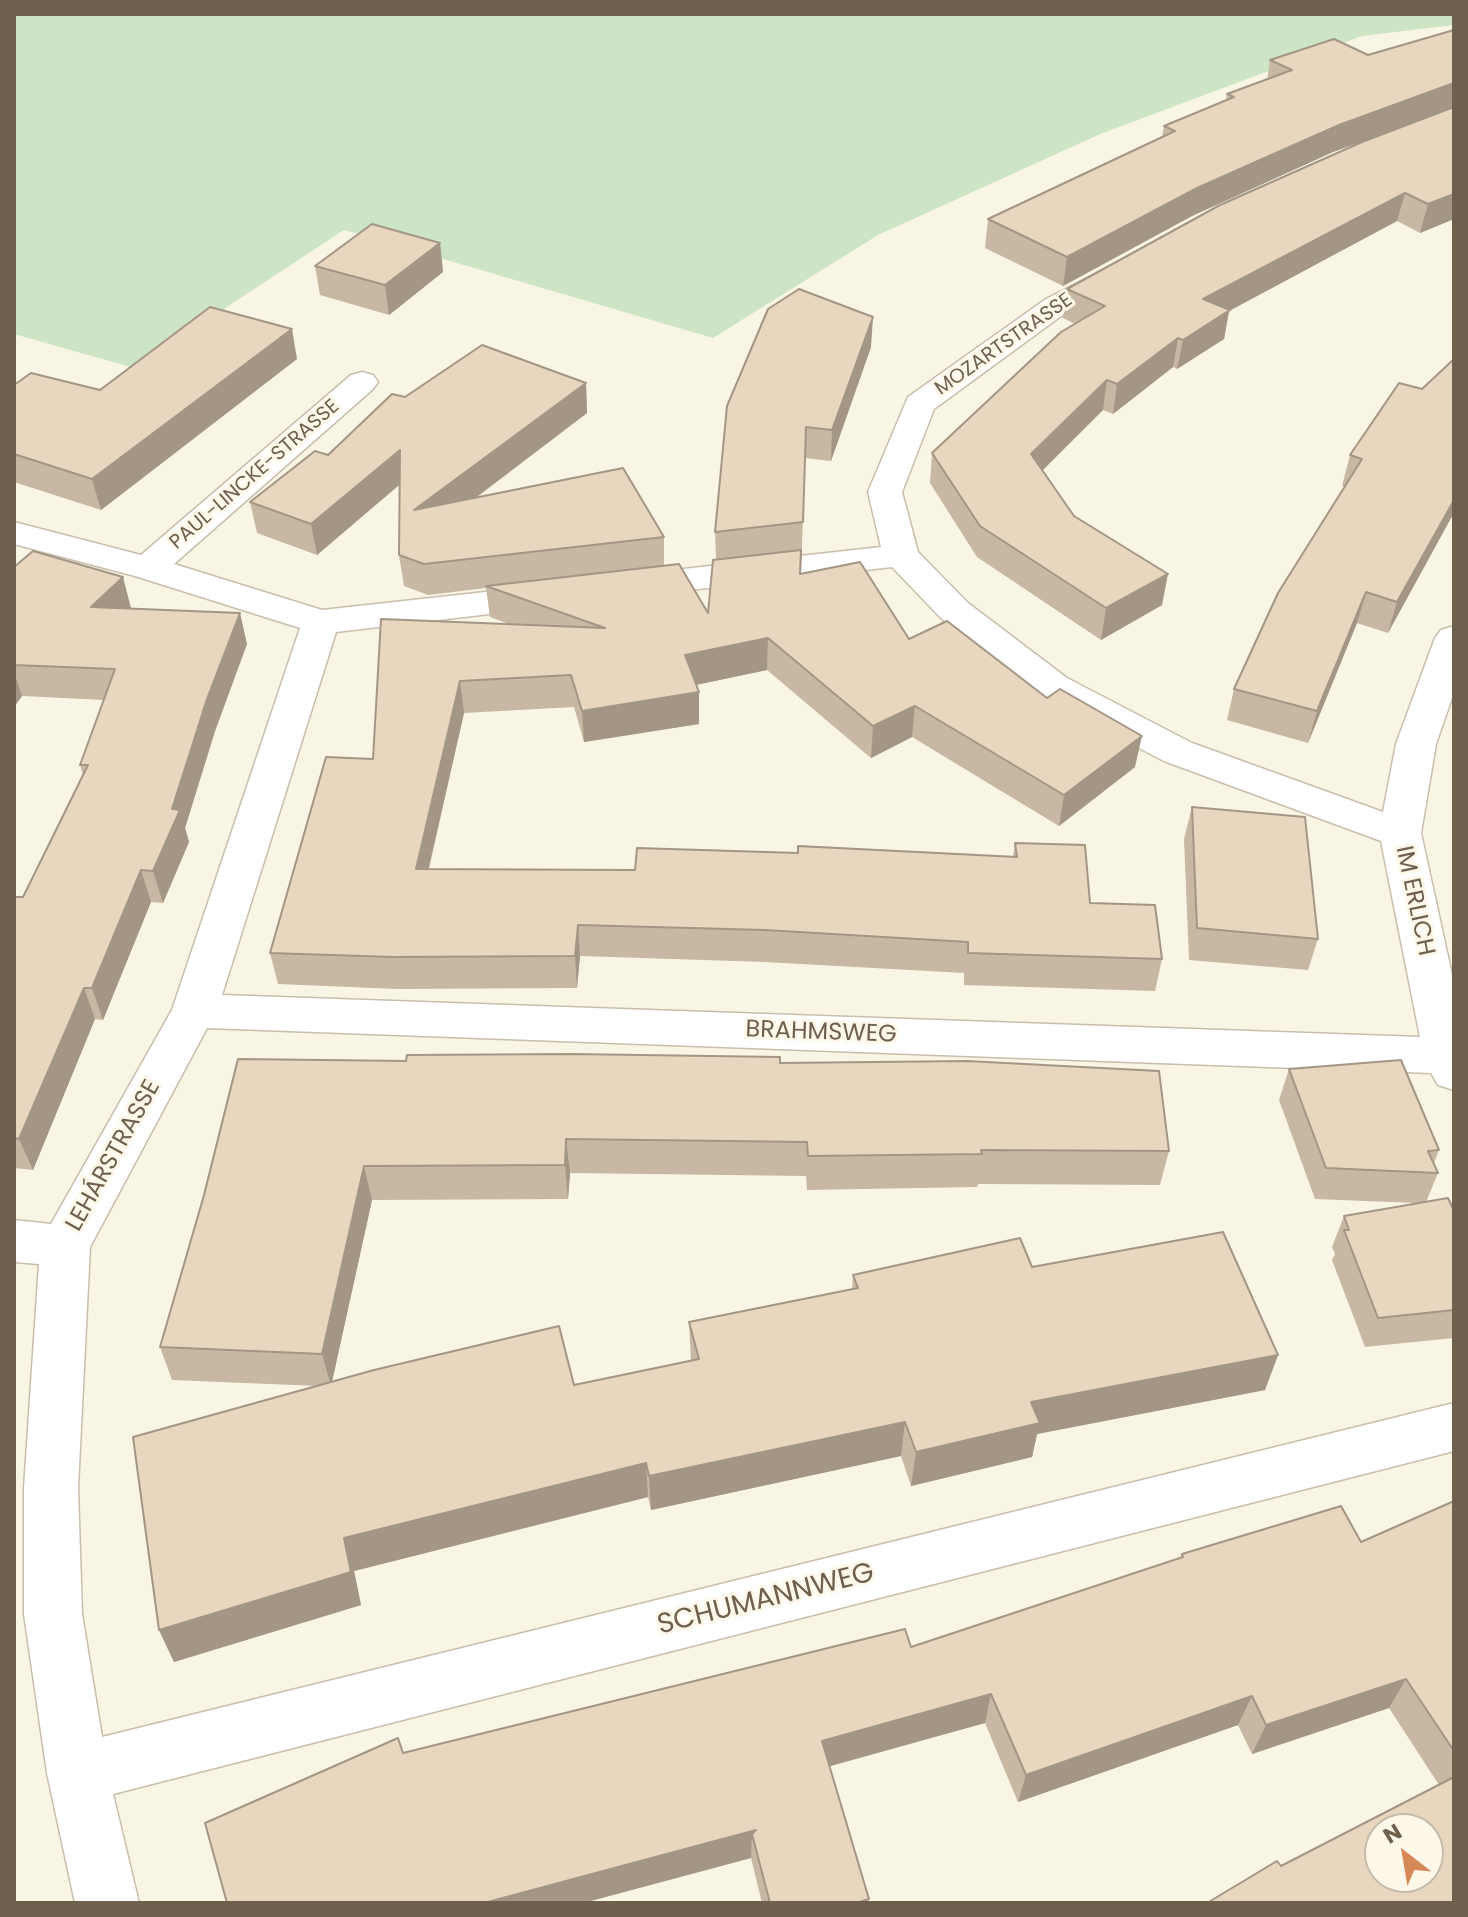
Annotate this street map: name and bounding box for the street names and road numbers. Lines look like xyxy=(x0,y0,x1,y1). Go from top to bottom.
street label: MOZARTSTRASSE xyxy=(931,289,1077,401)
street label: PAUL-LINCKE-STRASSE xyxy=(165,395,345,555)
street label: IM ERLICH xyxy=(1388,844,1440,958)
street label: BRAHMSWEG xyxy=(745,1016,897,1050)
street label: LEHÁRSTRASSE xyxy=(61,1075,167,1237)
street label: SCHUMANNWEG xyxy=(654,1557,878,1643)

